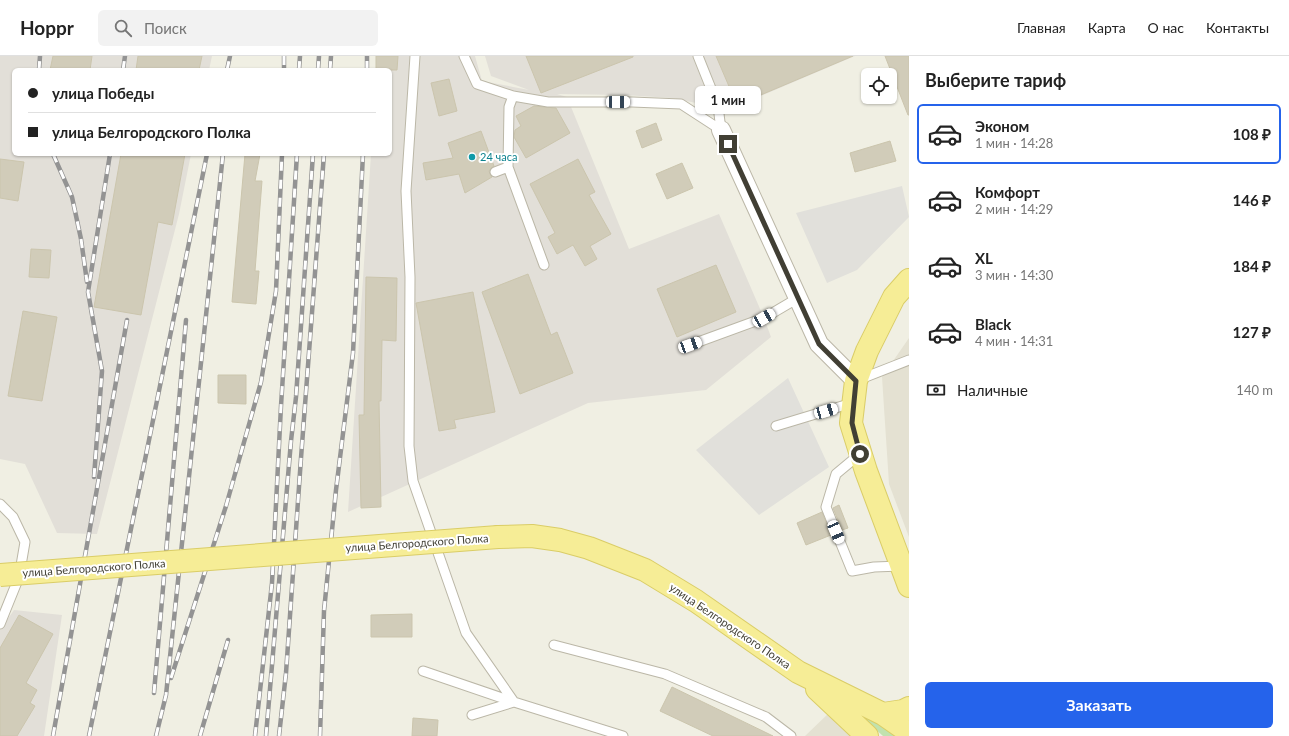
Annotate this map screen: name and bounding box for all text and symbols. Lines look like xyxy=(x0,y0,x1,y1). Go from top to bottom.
search box xyxy=(98,10,378,46)
text: Hoppr xyxy=(20,16,74,39)
icon: search xyxy=(112,17,134,39)
text: Поиск xyxy=(144,19,187,37)
text: Главная xyxy=(1017,19,1066,36)
text: Карта xyxy=(1088,19,1126,36)
text: О нас xyxy=(1148,19,1184,36)
text: Контакты xyxy=(1206,19,1269,36)
map controls xyxy=(861,68,897,104)
button: locate xyxy=(861,68,897,104)
text: Выберите тариф xyxy=(925,69,1066,91)
text: улица Победы xyxy=(52,84,154,102)
callout: 1 мин xyxy=(695,86,761,114)
text: 1 мин xyxy=(711,92,746,108)
car xyxy=(606,96,630,108)
icon: car xyxy=(927,116,963,152)
text: Эконом xyxy=(975,117,1029,135)
text: улица Белгородского Полка xyxy=(52,123,251,141)
text: 108 ₽ xyxy=(1233,125,1271,143)
route end xyxy=(719,135,737,153)
text: 1 мин · 14:28 xyxy=(975,135,1053,151)
place label: 24 часа xyxy=(480,150,517,163)
marker: 24 часа xyxy=(467,152,477,162)
icon: car xyxy=(927,182,963,218)
text: Комфорт xyxy=(975,183,1040,201)
text: 146 ₽ xyxy=(1233,191,1271,209)
text: 2 мин · 14:29 xyxy=(975,201,1053,217)
icon: car xyxy=(927,248,963,284)
text: XL xyxy=(975,249,993,267)
text: 184 ₽ xyxy=(1233,257,1271,275)
text: 3 мин · 14:30 xyxy=(975,267,1053,283)
car xyxy=(751,307,777,329)
icon: car xyxy=(927,314,963,350)
text: Black xyxy=(975,315,1011,333)
text: 127 ₽ xyxy=(1233,323,1271,341)
text: 4 мин · 14:31 xyxy=(975,333,1053,349)
car xyxy=(677,335,703,355)
icon: cash xyxy=(925,379,947,401)
text: Наличные xyxy=(957,381,1028,399)
text: 140 m xyxy=(1236,382,1273,398)
car xyxy=(813,402,839,420)
route start xyxy=(851,445,869,463)
car xyxy=(826,519,846,545)
street label: улица Белгородского Полка xyxy=(345,531,489,554)
street label: улица Белгородского Полка xyxy=(22,556,166,579)
street label: улица Белгородского Полка xyxy=(667,580,793,671)
button: Заказать xyxy=(925,682,1273,728)

